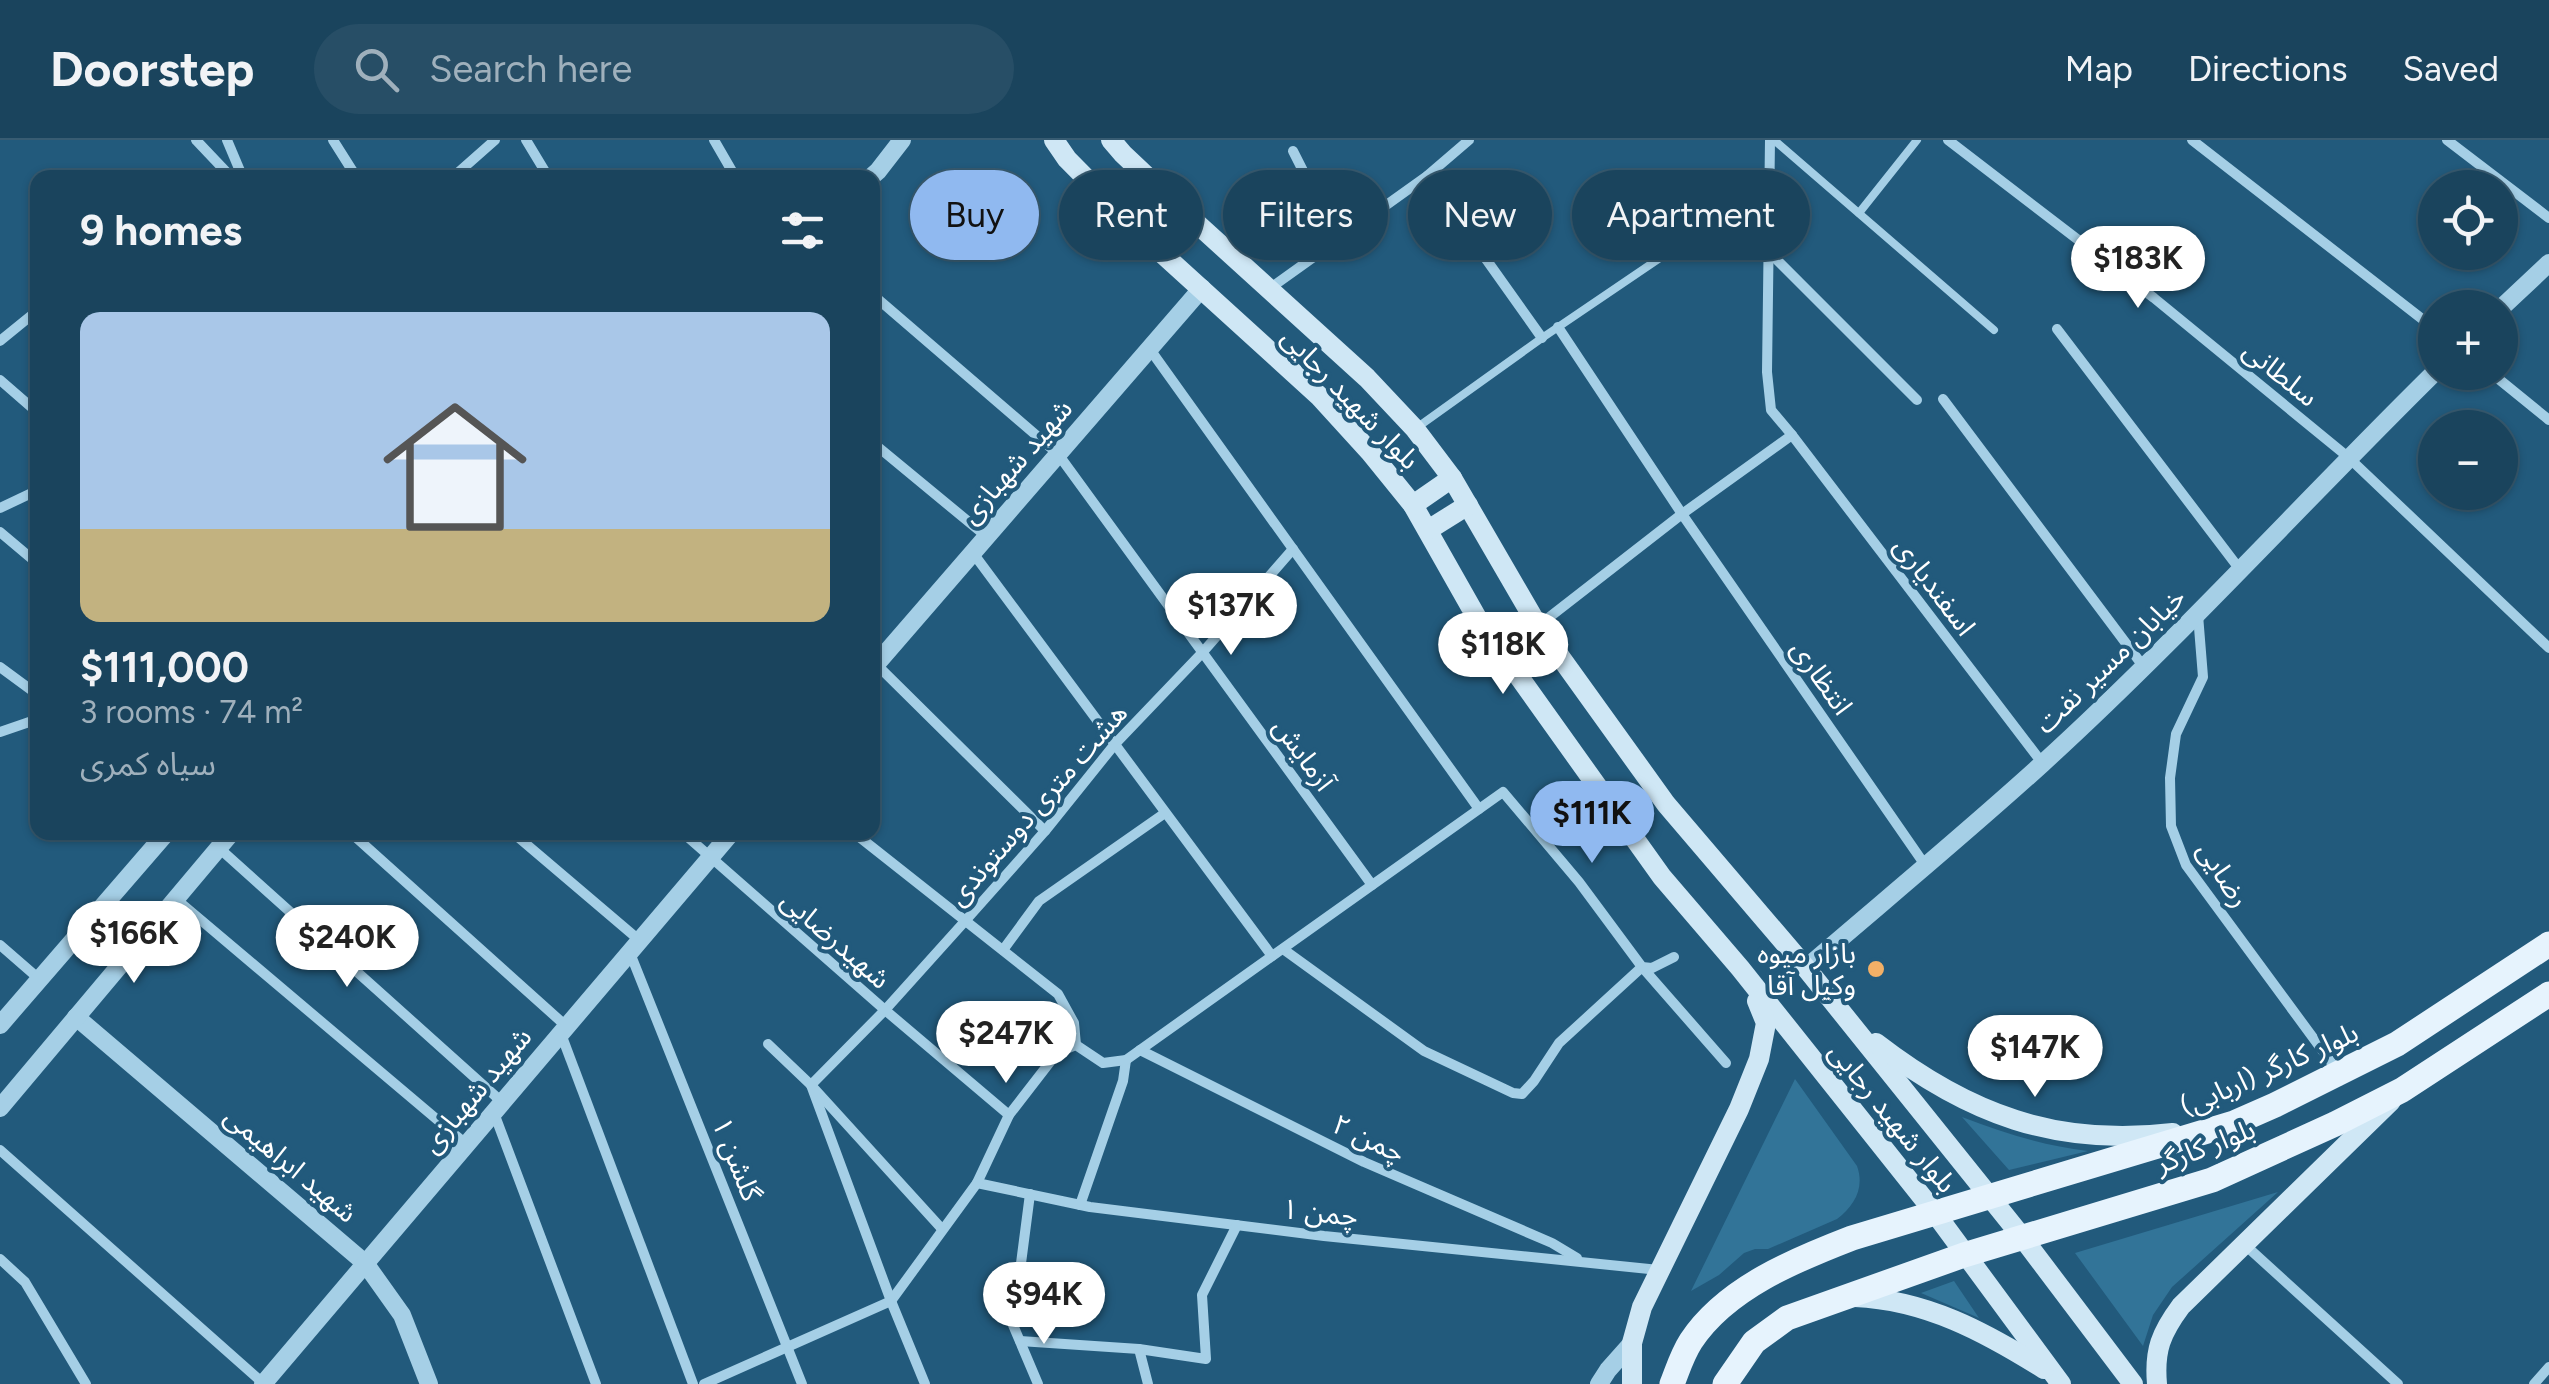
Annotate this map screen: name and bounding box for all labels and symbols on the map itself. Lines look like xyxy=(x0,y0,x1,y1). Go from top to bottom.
pin: $183K xyxy=(2068,226,2208,311)
street label: بلوار شهید رجایی xyxy=(1275,320,1427,476)
street label: سلطانی xyxy=(2237,333,2325,413)
street label: شهید شهبازی xyxy=(953,392,1079,530)
street label: اسفندیاری xyxy=(1887,530,1983,642)
pin: $137K xyxy=(1161,573,1301,658)
street label: خیابان مسیر نفت xyxy=(2028,580,2192,740)
pin: $118K xyxy=(1433,612,1573,697)
street label: انتظاری xyxy=(1784,633,1860,721)
street label: هشت متری دوستوندی xyxy=(940,696,1134,912)
street label: آزمایش xyxy=(1266,711,1343,799)
pin: $111K xyxy=(1522,781,1662,866)
street label: رضایی xyxy=(2190,835,2258,913)
street label: شهیدرضایی xyxy=(775,882,897,996)
pin: $166K xyxy=(64,901,204,986)
pin: $240K xyxy=(277,905,417,990)
place label: بازار میوه وکیل آقا xyxy=(1757,936,1856,1002)
marker: بازار میوه وکیل آقا xyxy=(1865,958,1887,980)
pin: $247K xyxy=(936,1001,1076,1086)
pin: $147K xyxy=(1965,1015,2105,1100)
street label: بلوار کارگر (اربابی) xyxy=(2175,1015,2363,1123)
street label: شهید شهبازی xyxy=(414,1020,538,1160)
street label: بلوار شهید رجایی xyxy=(1822,1035,1964,1199)
street label: شهید ابراهیمی xyxy=(218,1099,364,1229)
street label: چمن ۲ xyxy=(1327,1107,1411,1170)
street label: بلوار کارگر xyxy=(2149,1111,2260,1181)
street label: گلشن ۱ xyxy=(705,1112,769,1206)
street label: چمن ۱ xyxy=(1280,1191,1360,1234)
pin: $94K xyxy=(985,1262,1103,1347)

